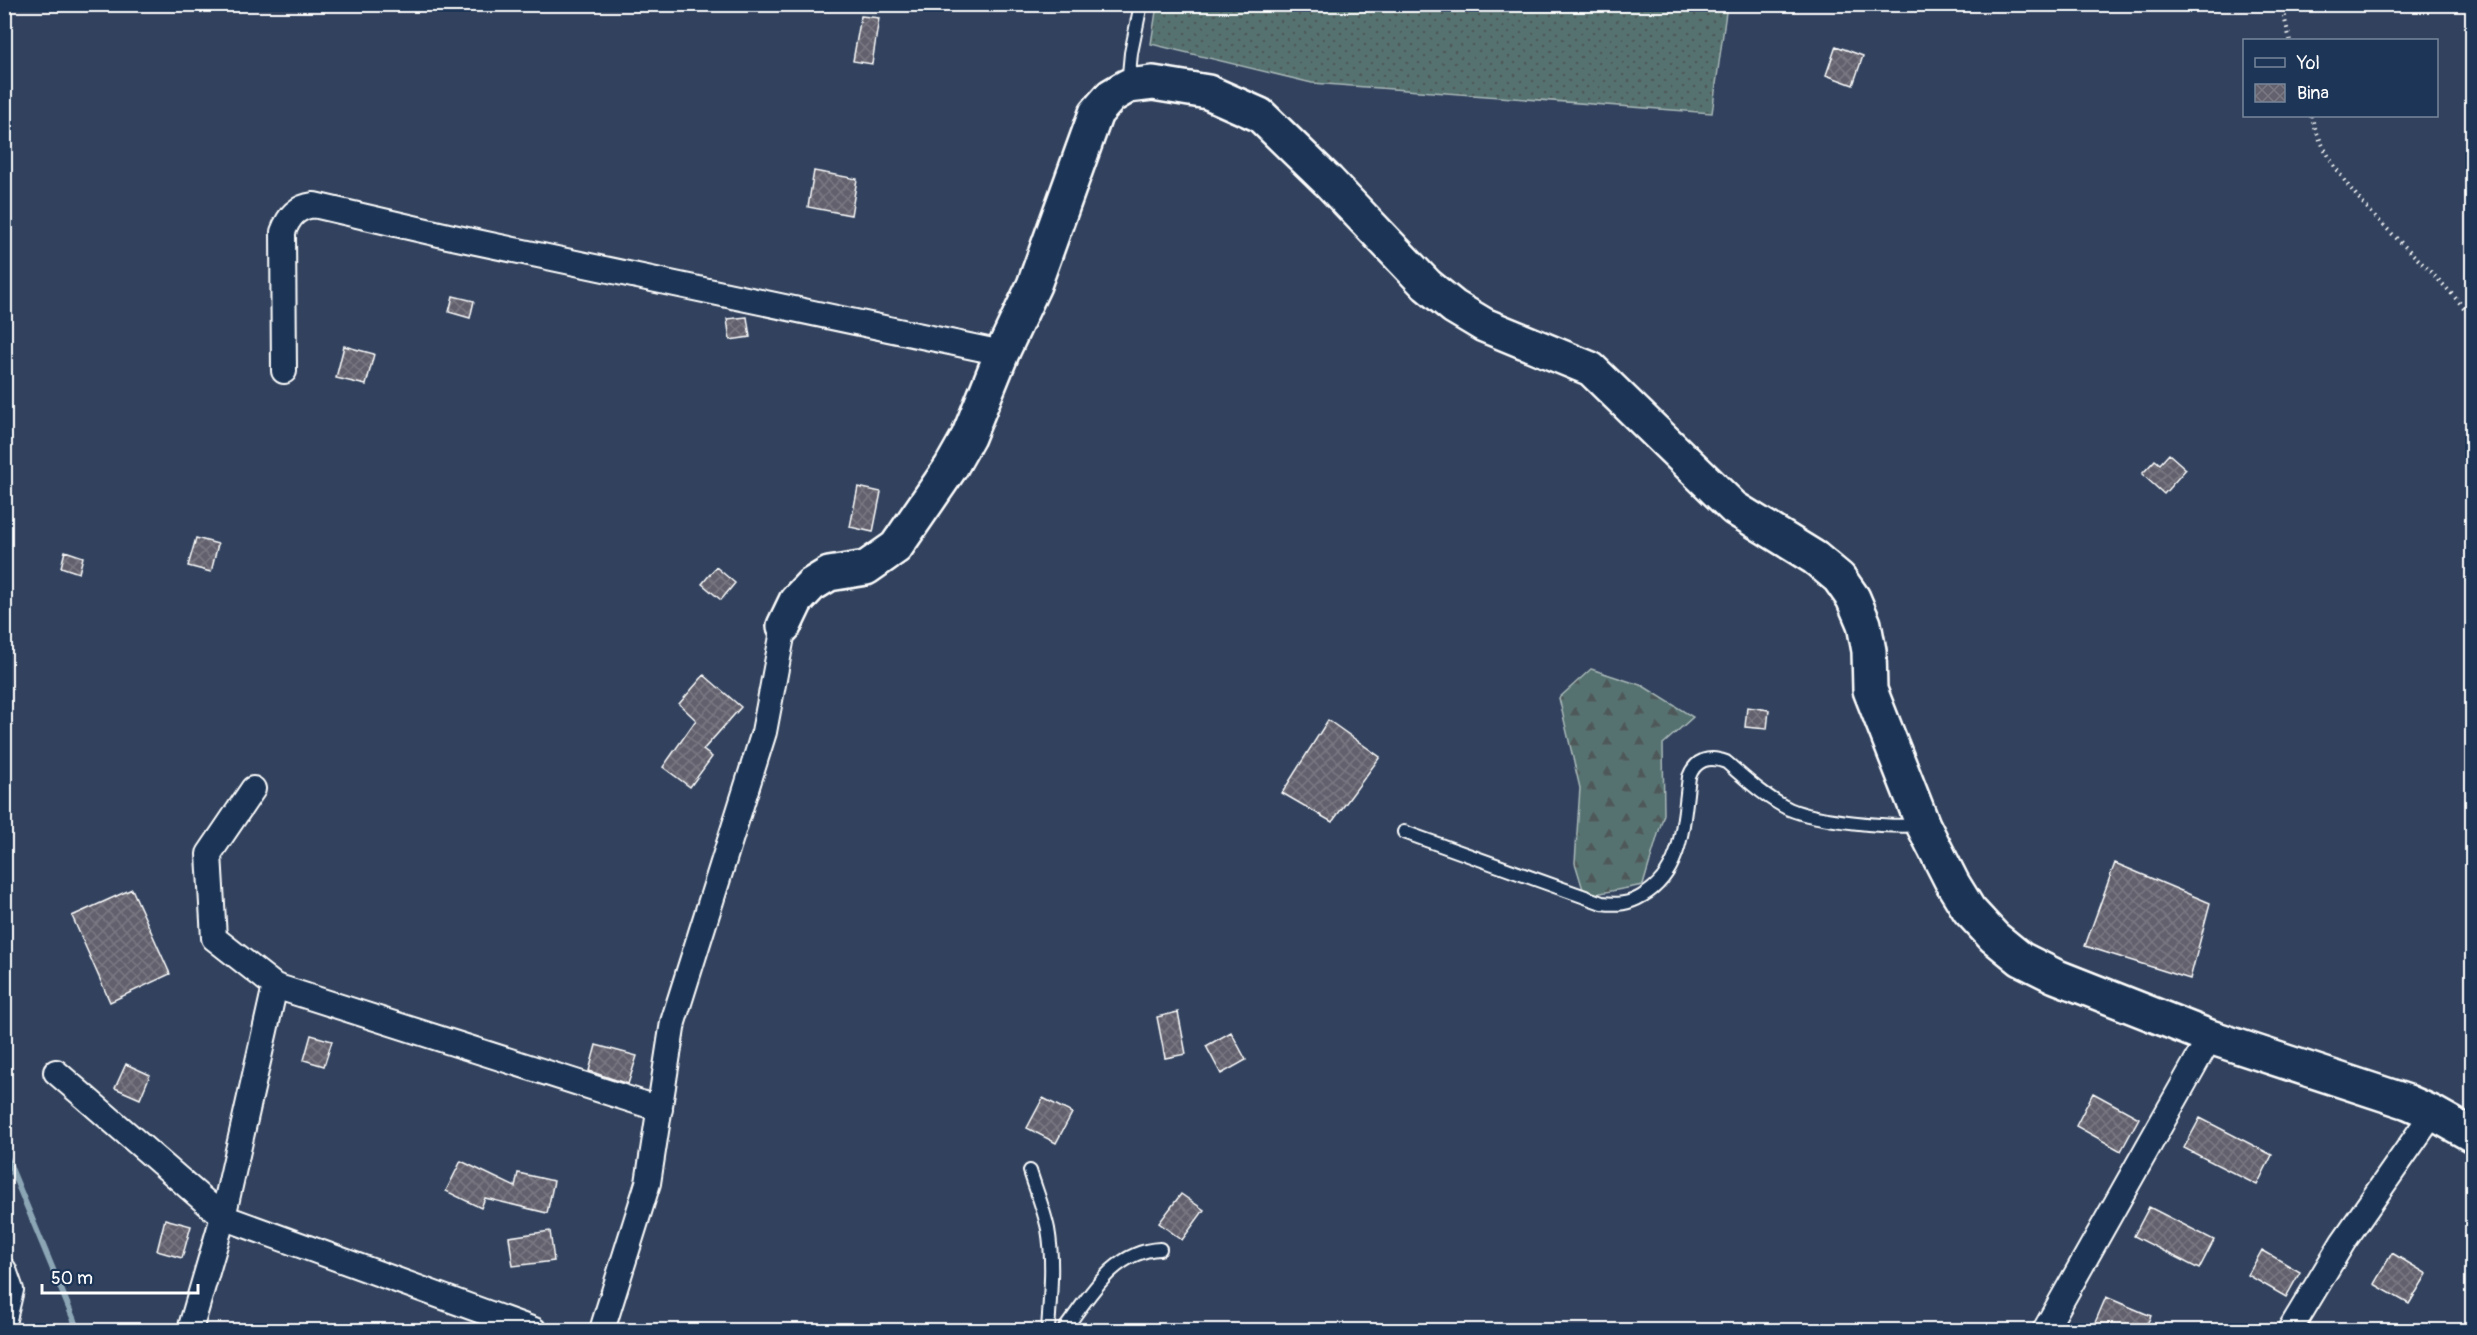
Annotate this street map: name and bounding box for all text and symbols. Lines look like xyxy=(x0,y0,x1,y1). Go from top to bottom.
legend xyxy=(2243,39,2438,117)
text: Yol xyxy=(2296,52,2320,75)
text: Bina xyxy=(2297,82,2329,105)
scale bar xyxy=(42,1257,198,1295)
text: 50 m xyxy=(51,1267,93,1290)

